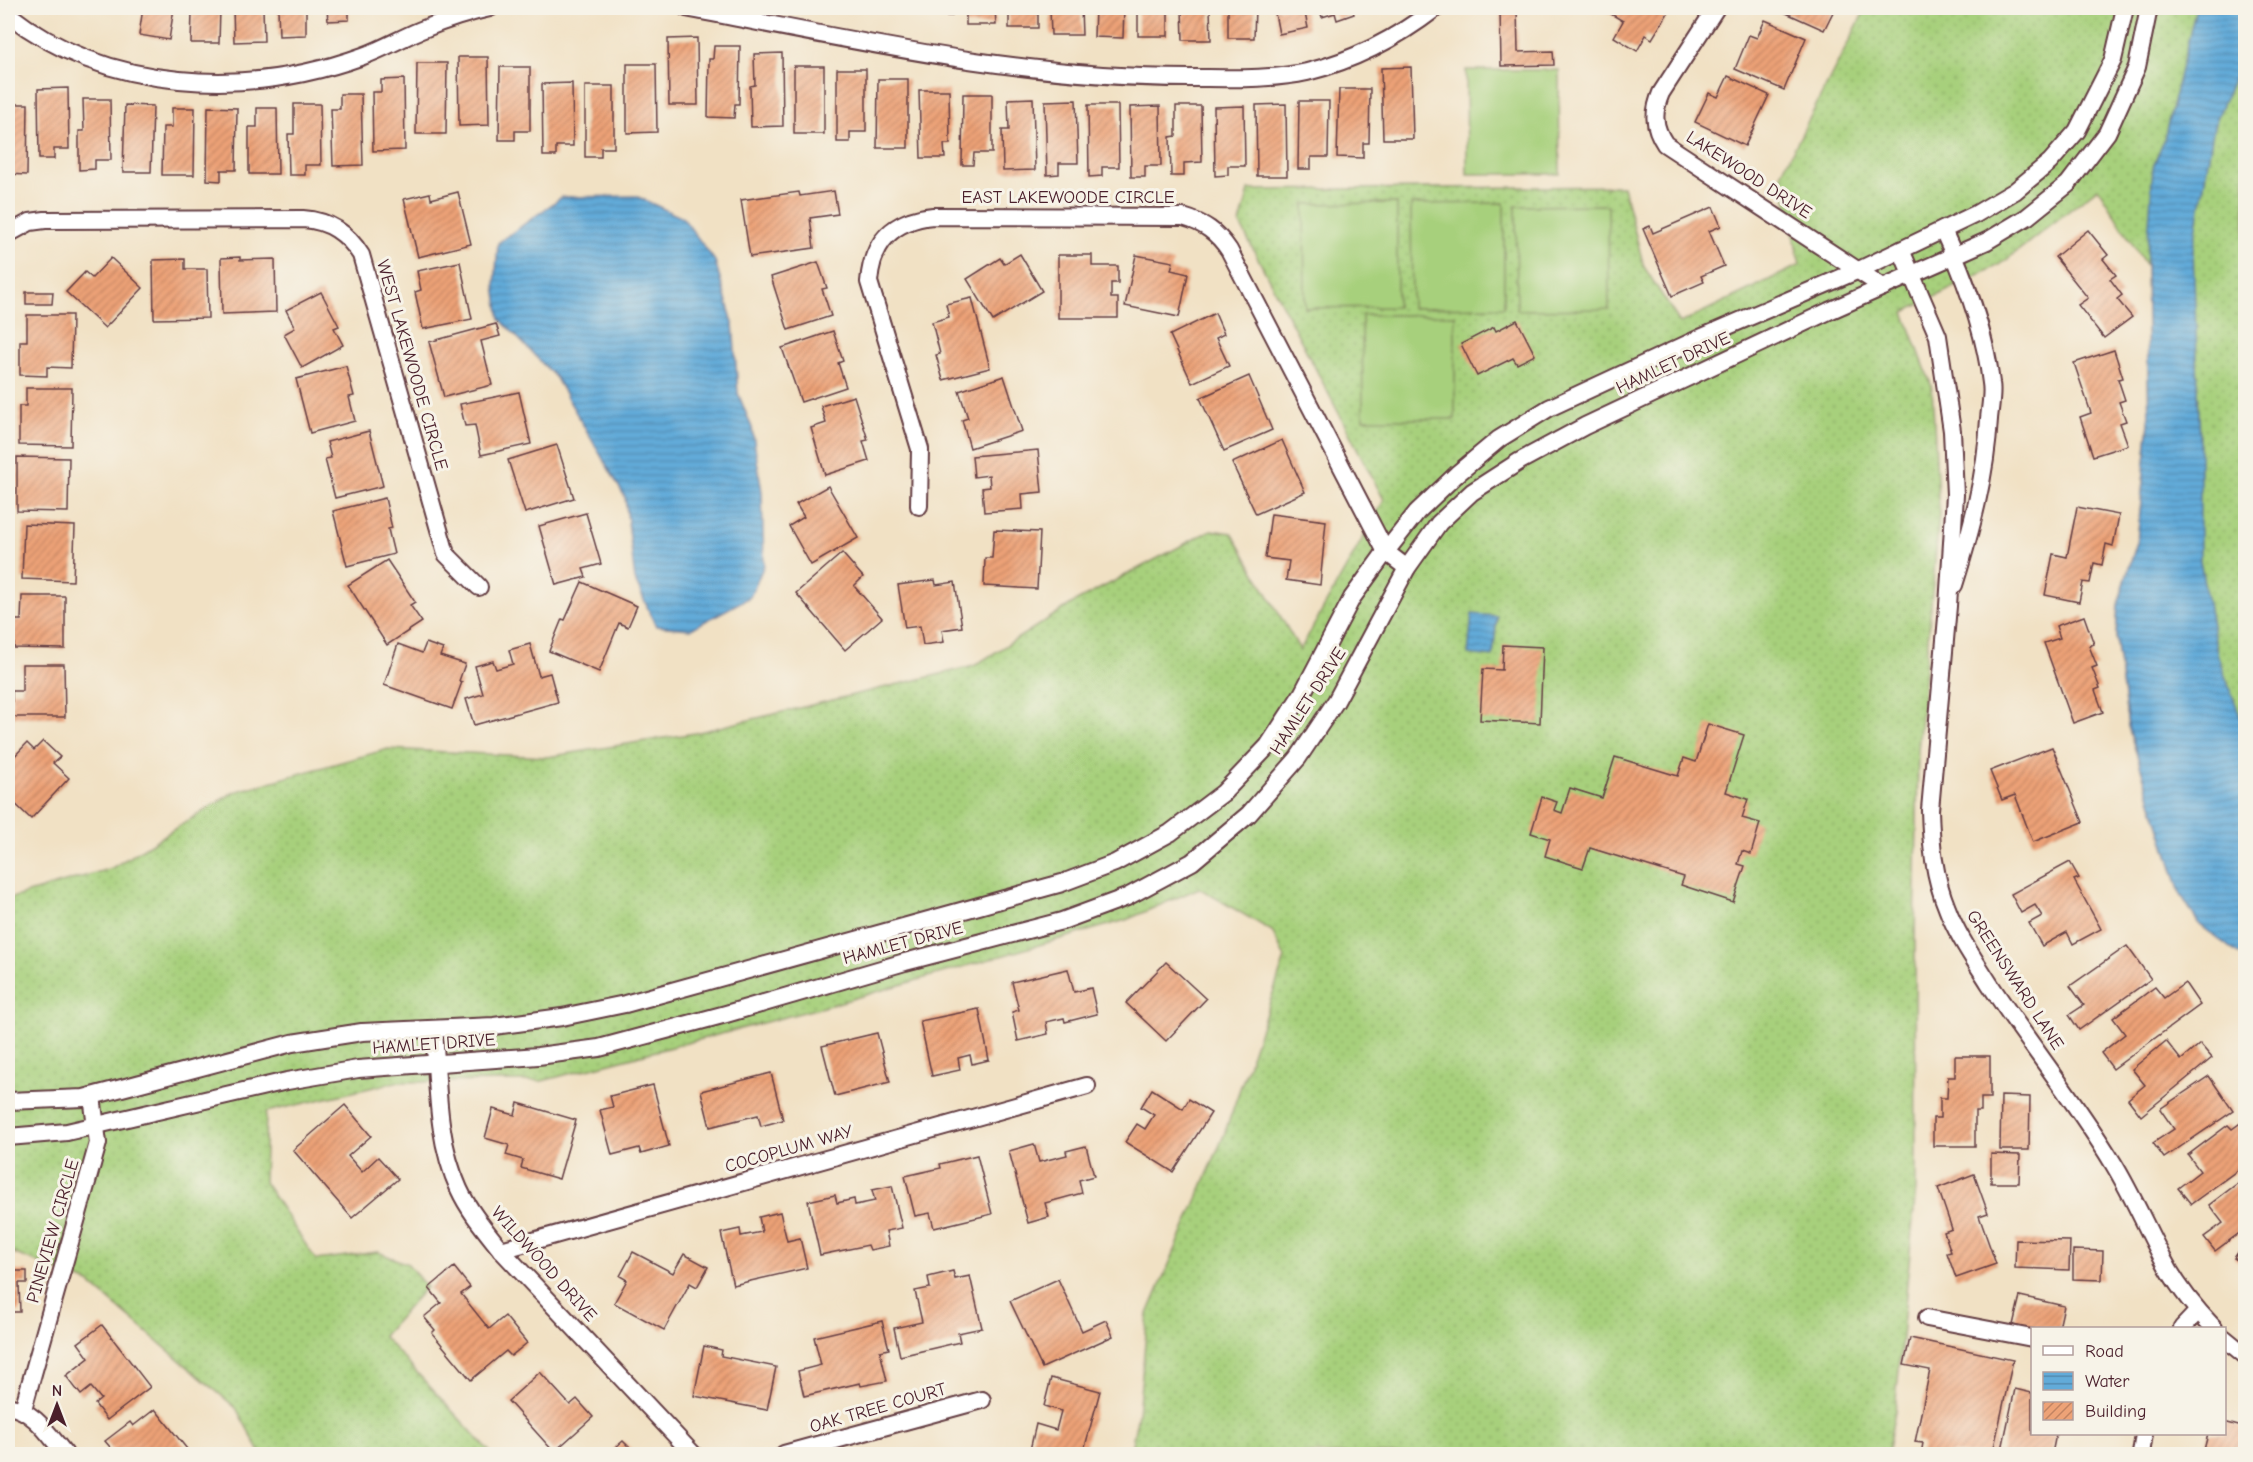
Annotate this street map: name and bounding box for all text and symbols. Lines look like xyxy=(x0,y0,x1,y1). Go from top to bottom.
street label: LAKEWOOD DRIVE xyxy=(1682,127,1816,223)
street label: EAST LAKEWOODE CIRCLE xyxy=(961,187,1175,208)
street label: WEST LAKEWOODE CIRCLE xyxy=(372,257,452,473)
street label: HAMLET DRIVE xyxy=(1613,327,1733,399)
street label: HAMLET DRIVE xyxy=(1266,643,1350,758)
street label: GREENSWARD LANE xyxy=(1962,906,2068,1054)
street label: HAMLET DRIVE xyxy=(841,917,965,969)
street label: HAMLET DRIVE xyxy=(372,1029,496,1059)
street label: COCOPLUM WAY xyxy=(723,1121,856,1177)
street label: PINEVIEW CIRCLE xyxy=(22,1156,84,1305)
street label: WILDWOOD DRIVE xyxy=(487,1202,601,1326)
legend xyxy=(2031,1327,2226,1435)
text: Road xyxy=(2085,1341,2124,1362)
text: Water xyxy=(2085,1371,2130,1392)
north arrow xyxy=(27,1375,87,1435)
street label: OAK TREE COURT xyxy=(807,1378,949,1438)
text: N xyxy=(52,1382,62,1400)
text: Building xyxy=(2085,1401,2147,1422)

